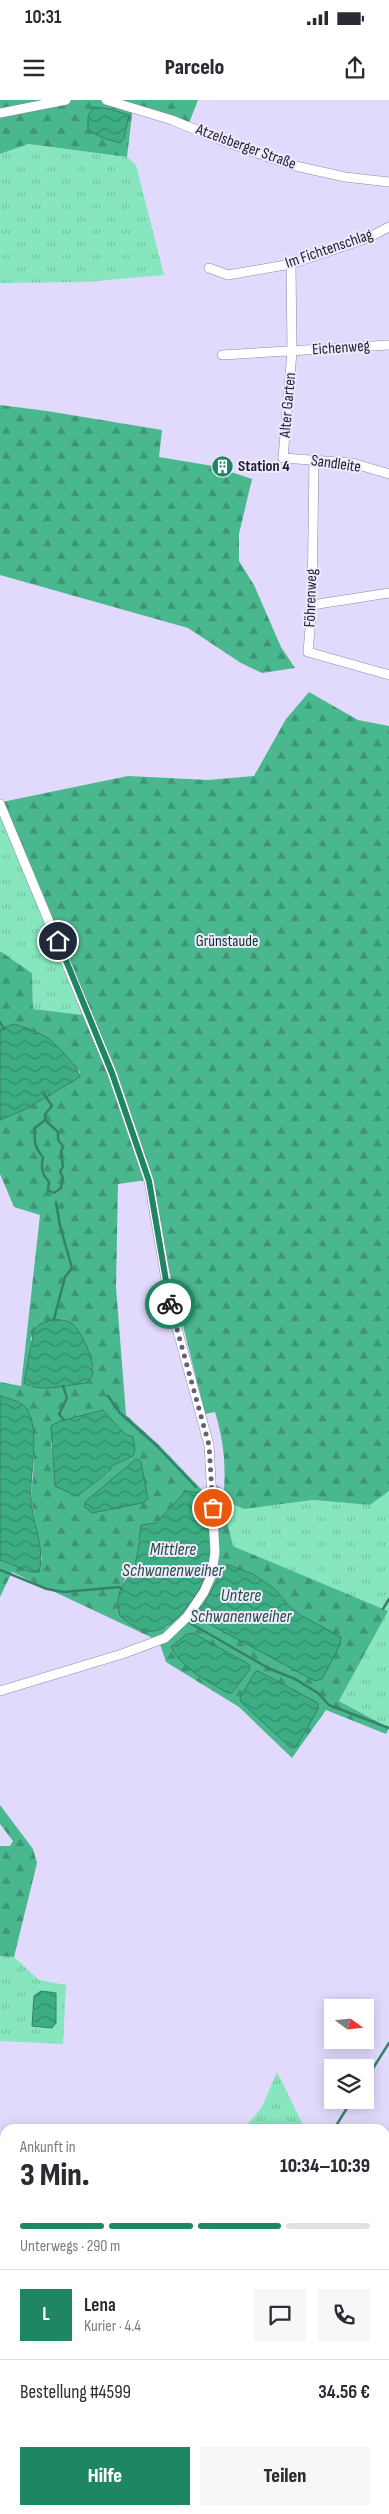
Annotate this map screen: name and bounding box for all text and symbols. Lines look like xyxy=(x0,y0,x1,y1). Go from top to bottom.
text: 10:31 xyxy=(25,6,61,29)
icon: menu xyxy=(20,54,48,82)
text: Parcelo xyxy=(165,54,224,81)
icon: share xyxy=(341,54,369,82)
street label: Atzelsberger Straße xyxy=(192,120,299,174)
street label: Im Fichtenschlag xyxy=(283,225,375,273)
street label: Eichenweg xyxy=(311,337,371,359)
street label: Alter Garten xyxy=(276,372,300,439)
street label: Sandleite xyxy=(310,451,362,477)
building icon: Station 4 xyxy=(210,454,234,478)
place label: Station 4 xyxy=(238,457,290,476)
street label: Föhrenweg xyxy=(300,568,322,628)
pin xyxy=(37,920,79,962)
icon: home xyxy=(44,927,72,955)
park label: Grünstaude xyxy=(196,932,258,951)
courier xyxy=(145,1279,195,1329)
icon: bike xyxy=(156,1290,184,1318)
pin xyxy=(192,1487,234,1529)
icon: bag xyxy=(199,1494,227,1522)
water label: Mittlere Schwanenweiher xyxy=(122,1539,225,1581)
water label: Untere Schwanenweiher xyxy=(190,1585,293,1627)
north arrow xyxy=(324,1999,374,2049)
map controls xyxy=(324,1999,374,2109)
button: layers xyxy=(324,2059,374,2109)
text: Ankunft in xyxy=(20,2138,76,2157)
text: 10:34–10:39 xyxy=(280,2155,370,2178)
text: 3 Min. xyxy=(20,2156,90,2195)
text: Unterwegs · 290 m xyxy=(20,2237,120,2256)
button: chat xyxy=(254,2289,306,2341)
button: phone xyxy=(318,2289,370,2341)
text: Lena xyxy=(84,2294,116,2317)
text: L xyxy=(42,2303,50,2326)
text: Kurier · 4.4 xyxy=(84,2317,141,2336)
text: Bestellung #4599 xyxy=(20,2381,131,2404)
text: 34.56 € xyxy=(318,2381,370,2404)
button: Hilfe xyxy=(20,2447,190,2505)
button: Teilen xyxy=(200,2447,370,2505)

